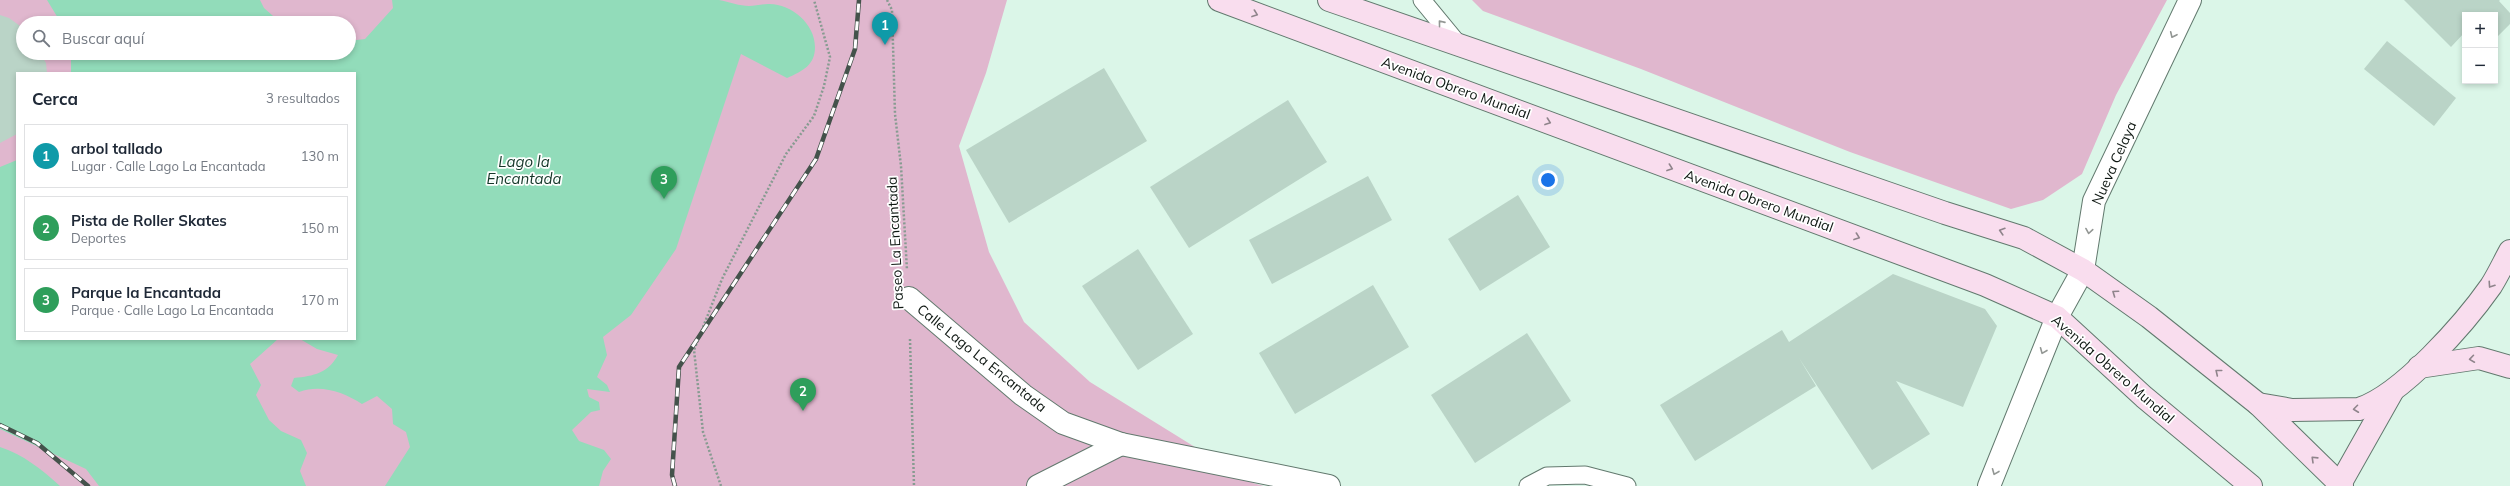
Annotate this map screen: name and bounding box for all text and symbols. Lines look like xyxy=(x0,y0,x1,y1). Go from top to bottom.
one-way arrow xyxy=(1252,9,1259,17)
pin: 1 xyxy=(872,12,898,45)
map controls xyxy=(2462,12,2498,84)
button: + xyxy=(2462,12,2498,48)
search box xyxy=(16,16,356,60)
one-way arrow xyxy=(1438,20,1445,27)
icon: search xyxy=(30,27,52,49)
text: Buscar aquí xyxy=(62,29,144,48)
one-way arrow xyxy=(2170,31,2178,38)
button: − xyxy=(2462,48,2498,84)
street label: Avenida Obrero Mundial xyxy=(1379,53,1533,123)
text: Cerca xyxy=(32,88,78,109)
text: 3 resultados xyxy=(266,90,340,106)
one-way arrow xyxy=(1544,118,1551,126)
street label: Nueva Celaya xyxy=(2088,118,2140,208)
text: arbol tallado xyxy=(71,139,163,158)
text: 1 xyxy=(42,148,50,164)
text: 130 m xyxy=(301,148,339,164)
water label: Lago la Encantada xyxy=(486,152,562,188)
text: Lugar · Calle Lago La Encantada xyxy=(71,158,266,174)
one-way arrow xyxy=(1666,163,1673,171)
pin: 3 xyxy=(651,166,677,199)
street label: Avenida Obrero Mundial xyxy=(1682,166,1836,236)
your location xyxy=(1538,170,1558,190)
street label: Paseo La Encantada xyxy=(883,176,907,310)
text: Pista de Roller Skates xyxy=(71,211,227,230)
text: 2 xyxy=(42,220,50,236)
text: 150 m xyxy=(301,220,339,236)
one-way arrow xyxy=(1998,227,2005,235)
one-way arrow xyxy=(2085,228,2094,234)
text: Deportes xyxy=(71,230,126,246)
one-way arrow xyxy=(1854,233,1861,241)
one-way arrow xyxy=(2488,281,2496,288)
text: Parque la Encantada xyxy=(71,283,221,302)
one-way arrow xyxy=(2112,290,2119,298)
text: 3 xyxy=(42,292,50,308)
text: 170 m xyxy=(301,292,339,308)
street label: Calle Lago La Encantada xyxy=(914,300,1050,416)
text: Parque · Calle Lago La Encantada xyxy=(71,302,274,318)
street label: Avenida Obrero Mundial xyxy=(2048,311,2178,427)
one-way arrow xyxy=(2040,347,2048,354)
one-way arrow xyxy=(2469,354,2475,363)
one-way arrow xyxy=(2216,369,2223,376)
pin: 2 xyxy=(790,378,816,411)
one-way arrow xyxy=(2353,404,2359,413)
one-way arrow xyxy=(2311,456,2319,464)
one-way arrow xyxy=(1991,468,1999,475)

